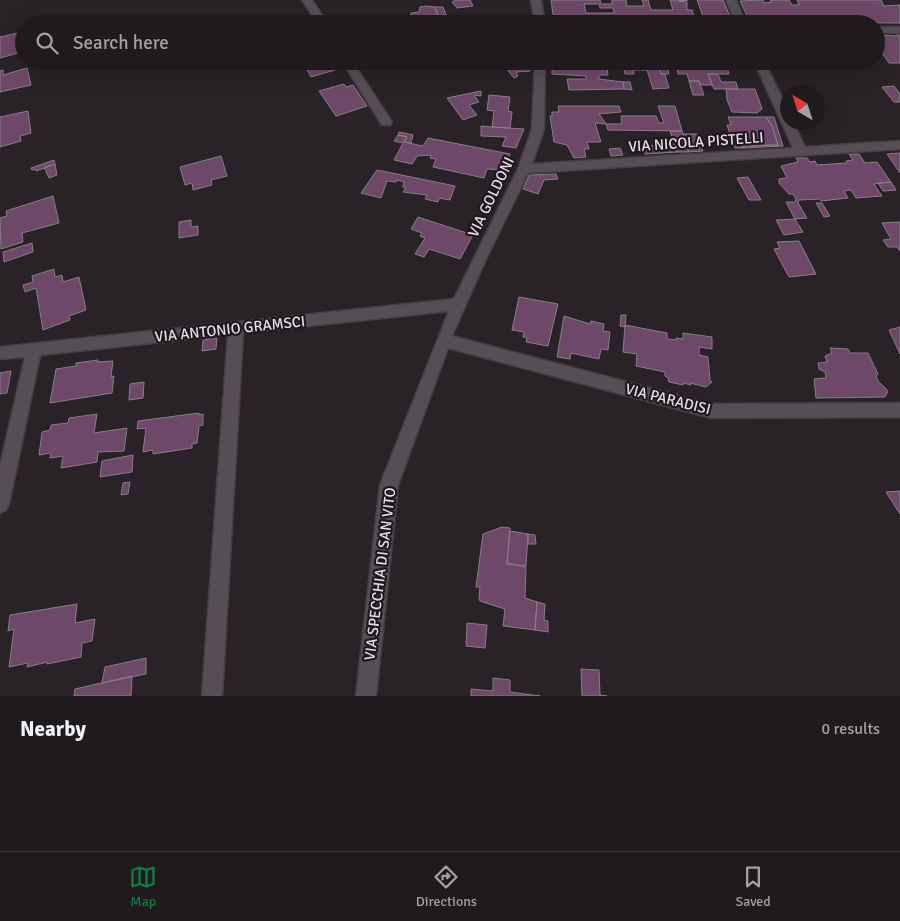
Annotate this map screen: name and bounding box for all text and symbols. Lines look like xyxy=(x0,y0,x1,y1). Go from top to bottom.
search box xyxy=(15,15,885,70)
icon: search xyxy=(33,29,61,57)
text: Search here xyxy=(73,31,169,55)
north arrow xyxy=(780,85,825,130)
street label: VIA NICOLA PISTELLI xyxy=(628,128,764,156)
street label: VIA GOLDONI xyxy=(464,154,518,240)
street label: VIA ANTONIO GRAMSCI xyxy=(154,312,306,346)
street label: VIA PARADISI xyxy=(623,380,713,418)
street label: VIA SPECCHIA DI SAN VITO xyxy=(360,486,400,661)
text: Nearby xyxy=(20,716,86,742)
text: 0 results xyxy=(821,719,880,739)
tab: Map xyxy=(129,863,157,910)
tab: Directions xyxy=(416,863,477,910)
tab: Saved xyxy=(735,863,771,910)

